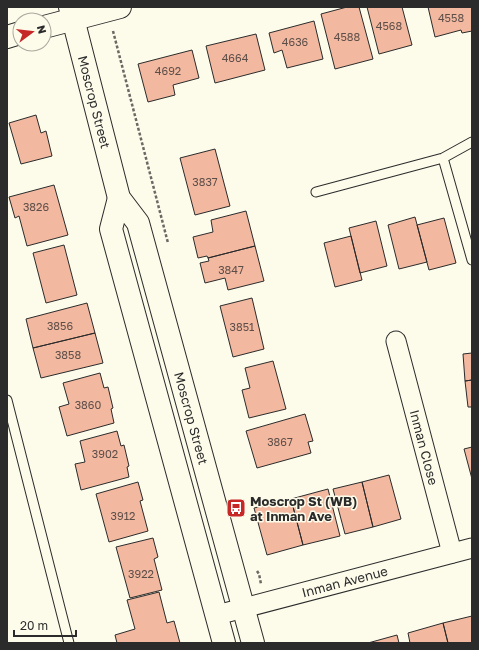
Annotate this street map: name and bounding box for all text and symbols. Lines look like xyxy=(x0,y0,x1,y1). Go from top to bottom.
house number: 4558 xyxy=(438,11,464,24)
north arrow xyxy=(12,12,52,52)
house number: 4568 xyxy=(376,19,403,32)
text: N xyxy=(35,24,50,35)
house number: 4588 xyxy=(334,30,361,43)
house number: 4636 xyxy=(282,35,309,48)
house number: 4664 xyxy=(222,51,249,64)
street label: Moscrop Street xyxy=(75,54,114,150)
house number: 4692 xyxy=(155,64,181,77)
house number: 3837 xyxy=(192,175,218,188)
house number: 3826 xyxy=(23,200,49,213)
house number: 3847 xyxy=(218,263,244,276)
house number: 3856 xyxy=(47,319,73,332)
house number: 3851 xyxy=(230,320,254,333)
house number: 3858 xyxy=(55,348,81,361)
street label: Moscrop Street xyxy=(171,370,212,466)
house number: 3860 xyxy=(75,398,101,411)
street label: Inman Close xyxy=(406,408,442,487)
house number: 3867 xyxy=(267,435,293,448)
house number: 3902 xyxy=(92,447,118,460)
place label: Moscrop St (WB) at Inman Ave xyxy=(250,493,357,524)
bus stop icon: Moscrop St (WB) at Inman Ave xyxy=(225,497,247,519)
house number: 3912 xyxy=(111,509,135,522)
street label: Inman Avenue xyxy=(300,563,389,600)
house number: 3922 xyxy=(128,567,154,580)
scale bar xyxy=(14,612,76,638)
text: 20 m xyxy=(20,618,48,633)

